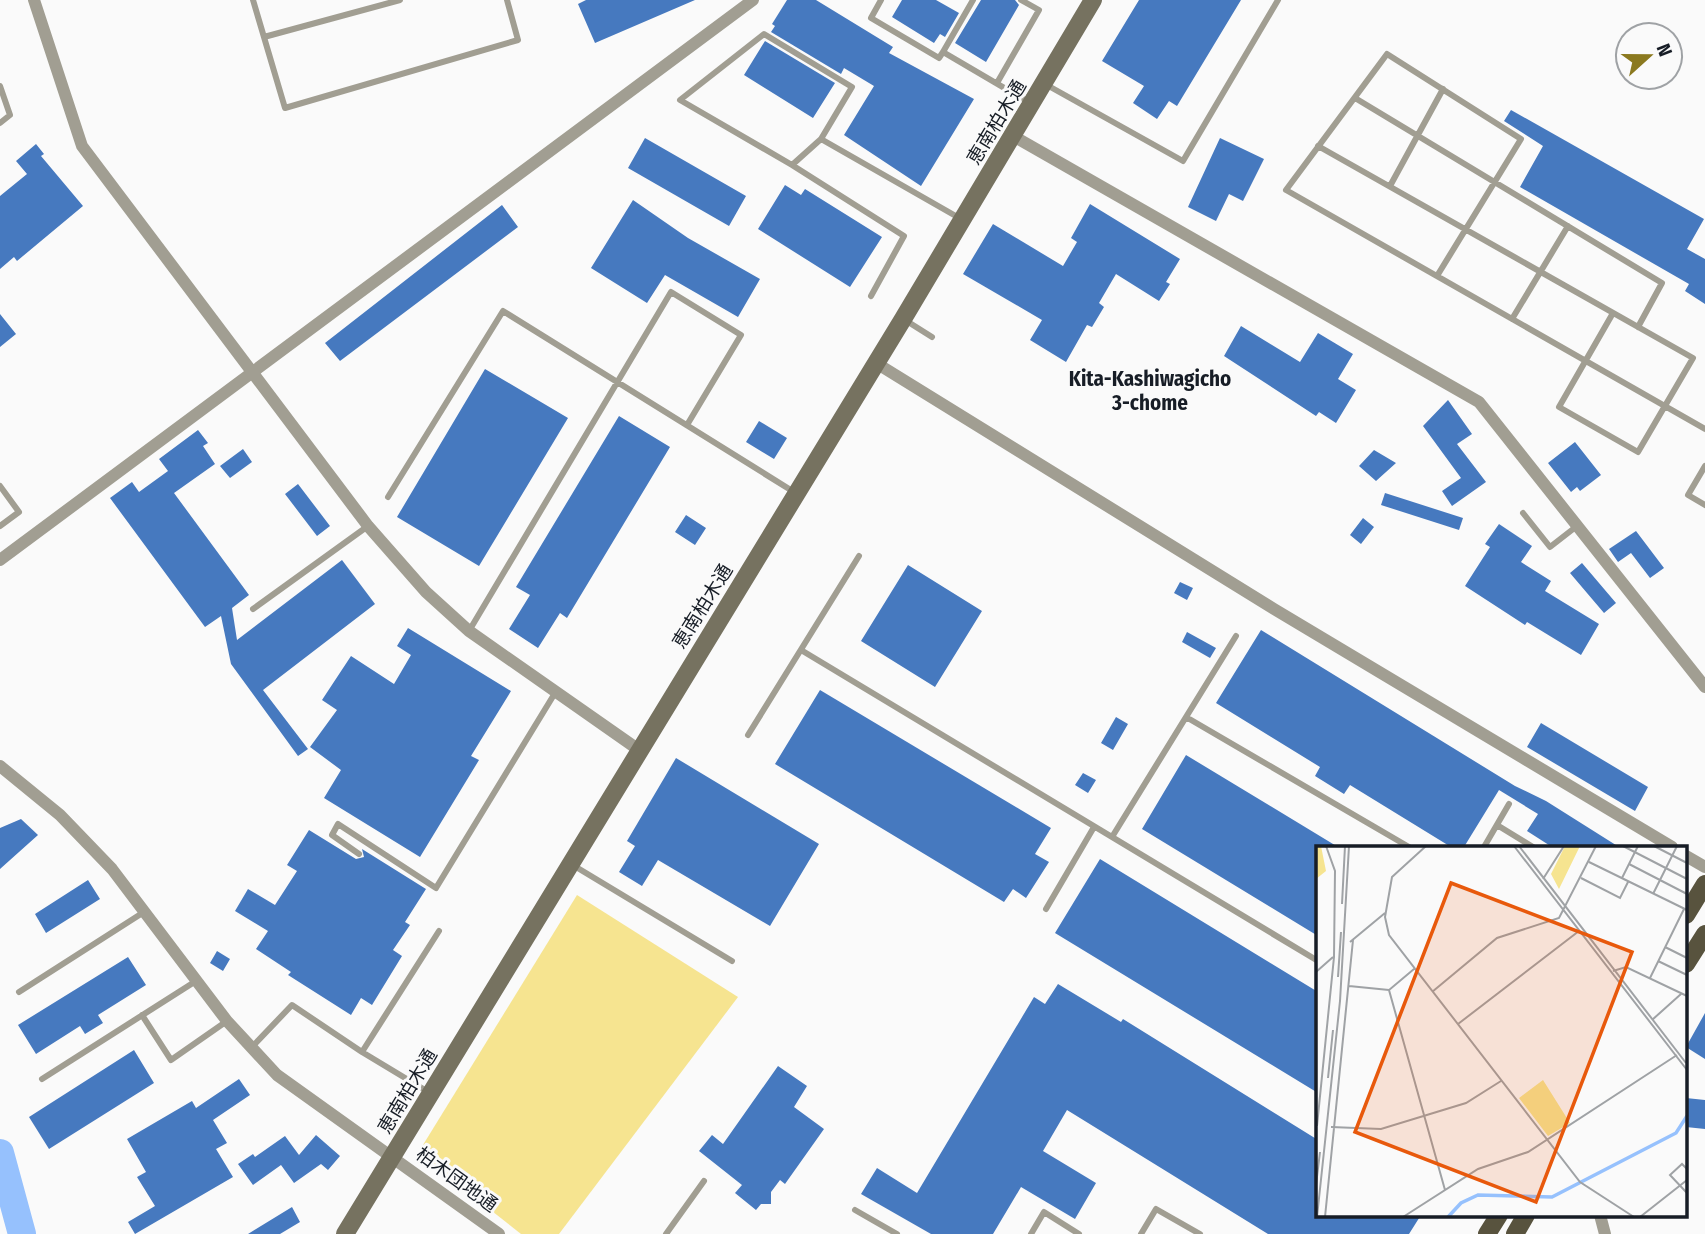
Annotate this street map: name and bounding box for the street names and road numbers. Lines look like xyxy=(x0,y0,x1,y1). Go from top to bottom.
street label: 恵南柏木通 xyxy=(962,76,1031,169)
street label: 恵南柏木通 xyxy=(667,560,737,653)
street label: 恵南柏木通 xyxy=(373,1045,442,1138)
street label: 柏木団地通 xyxy=(412,1142,502,1217)

